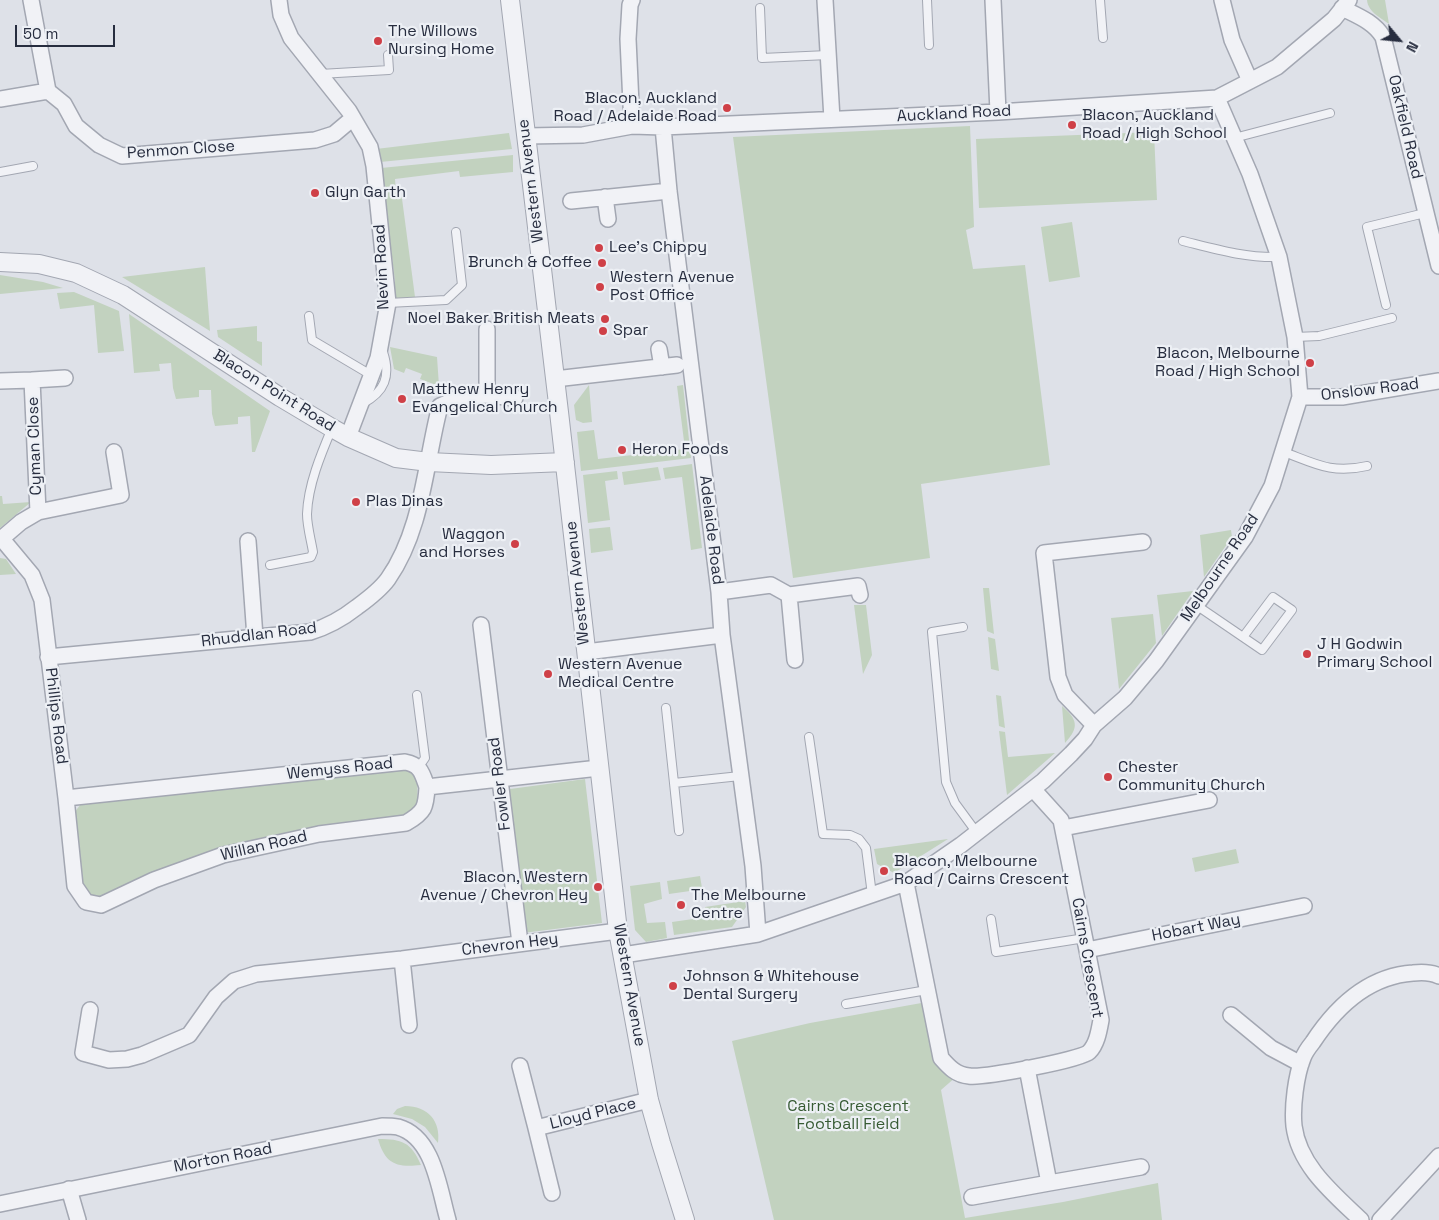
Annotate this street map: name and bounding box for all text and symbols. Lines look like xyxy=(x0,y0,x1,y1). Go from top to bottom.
scale bar xyxy=(18,15,118,47)
north arrow xyxy=(1374,15,1424,65)
place label: The Willows Nursing Home xyxy=(388,22,494,60)
text: 50 m xyxy=(23,24,58,43)
marker: The Willows Nursing Home xyxy=(372,35,384,47)
text: N xyxy=(1402,39,1422,55)
street label: Oakfield Road xyxy=(1384,73,1426,181)
place label: Blacon, Auckland Road / Adelaide Road xyxy=(554,89,717,127)
street label: Auckland Road xyxy=(896,101,1012,127)
marker: Blacon, Auckland Road / Adelaide Road xyxy=(721,102,733,114)
place label: Blacon, Auckland Road / High School xyxy=(1082,106,1227,144)
street label: Western Avenue xyxy=(514,118,548,244)
marker: Blacon, Auckland Road / High School xyxy=(1066,119,1078,131)
street label: Penmon Close xyxy=(126,137,236,163)
place label: Glyn Garth xyxy=(325,183,406,203)
marker: Glyn Garth xyxy=(309,187,321,199)
street label: Nevin Road xyxy=(370,224,394,310)
place label: Lee's Chippy xyxy=(609,238,707,258)
marker: Lee's Chippy xyxy=(593,242,605,254)
place label: Brunch & Coffee xyxy=(468,253,592,273)
marker: Brunch & Coffee xyxy=(596,257,608,269)
place label: Western Avenue Post Office xyxy=(610,268,735,306)
marker: Western Avenue Post Office xyxy=(594,281,606,293)
place label: Noel Baker British Meats xyxy=(407,309,595,329)
marker: Noel Baker British Meats xyxy=(599,313,611,325)
place label: Spar xyxy=(613,321,648,341)
marker: Spar xyxy=(597,325,609,337)
place label: Blacon, Melbourne Road / High School xyxy=(1155,344,1300,382)
street label: Blacon Point Road xyxy=(209,346,339,436)
marker: Blacon, Melbourne Road / High School xyxy=(1304,357,1316,369)
street label: Onslow Road xyxy=(1320,374,1420,406)
place label: Matthew Henry Evangelical Church xyxy=(412,380,558,418)
marker: Matthew Henry Evangelical Church xyxy=(396,393,408,405)
street label: Cyman Close xyxy=(24,396,46,496)
place label: Heron Foods xyxy=(632,440,729,460)
marker: Heron Foods xyxy=(616,444,628,456)
street label: Adelaide Road xyxy=(695,474,727,586)
place label: Plas Dinas xyxy=(366,492,443,512)
marker: Plas Dinas xyxy=(350,496,362,508)
street label: Melbourne Road xyxy=(1177,510,1263,626)
street label: Western Avenue xyxy=(562,520,594,646)
place label: Waggon and Horses xyxy=(419,525,505,563)
marker: Waggon and Horses xyxy=(509,538,521,550)
street label: Rhuddlan Road xyxy=(200,618,318,652)
place label: J H Godwin Primary School xyxy=(1317,635,1432,673)
marker: J H Godwin Primary School xyxy=(1301,648,1313,660)
place label: Western Avenue Medical Centre xyxy=(558,655,683,693)
street label: Phillips Road xyxy=(41,667,71,765)
marker: Western Avenue Medical Centre xyxy=(542,668,554,680)
street label: Fowler Road xyxy=(485,736,515,832)
street label: Wemyss Road xyxy=(286,754,394,784)
place label: Chester Community Church xyxy=(1118,758,1265,796)
marker: Chester Community Church xyxy=(1102,771,1114,783)
street label: Willan Road xyxy=(219,827,309,865)
place label: Blacon, Melbourne Road / Cairns Crescent xyxy=(894,852,1069,890)
marker: Blacon, Melbourne Road / Cairns Crescent xyxy=(878,865,890,877)
place label: Blacon, Western Avenue / Chevron Hey xyxy=(420,868,588,906)
marker: Blacon, Western Avenue / Chevron Hey xyxy=(592,881,604,893)
place label: The Melbourne Centre xyxy=(691,886,806,924)
street label: Cairns Crescent xyxy=(1067,896,1107,1020)
marker: The Melbourne Centre xyxy=(675,899,687,911)
street label: Hobart Way xyxy=(1150,910,1242,946)
street label: Western Avenue xyxy=(609,922,649,1048)
street label: Chevron Hey xyxy=(461,930,559,960)
place label: Johnson & Whitehouse Dental Surgery xyxy=(683,967,859,1005)
marker: Johnson & Whitehouse Dental Surgery xyxy=(667,980,679,992)
street label: Lloyd Place xyxy=(548,1094,638,1134)
park label: Cairns Crescent Football Field xyxy=(787,1097,909,1135)
street label: Morton Road xyxy=(172,1139,274,1177)

